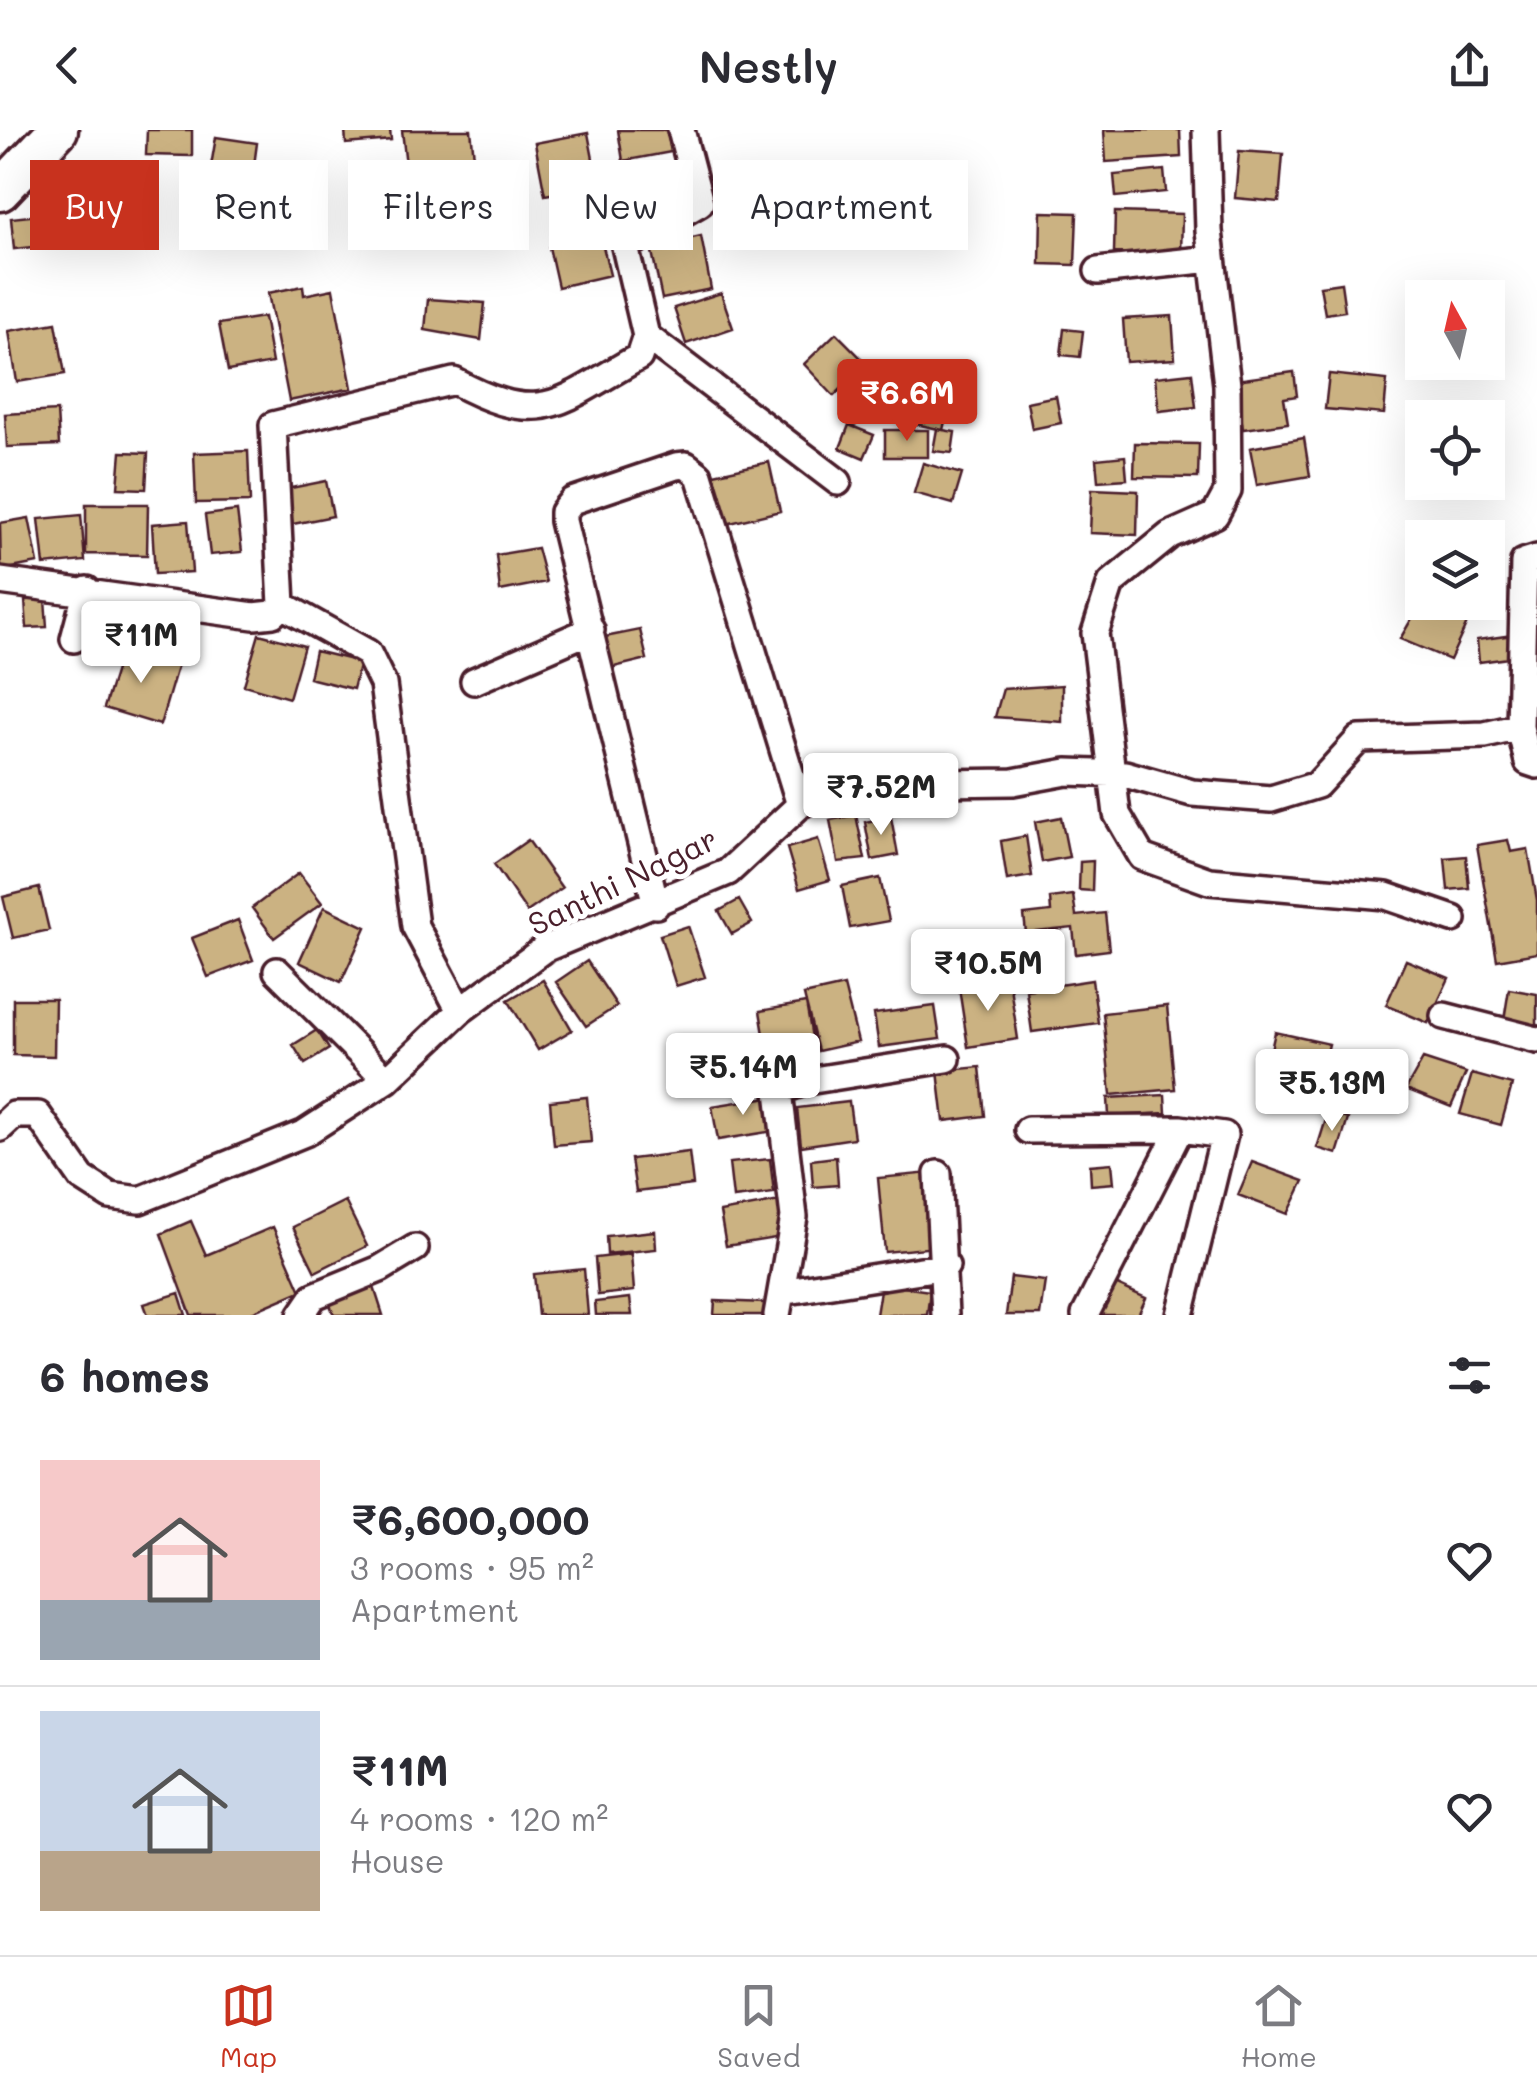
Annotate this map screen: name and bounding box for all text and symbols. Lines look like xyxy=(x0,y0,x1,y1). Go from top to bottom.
text: Nestly xyxy=(699,36,838,94)
icon: back xyxy=(40,38,95,93)
icon: share xyxy=(1442,38,1497,93)
chip: Buy xyxy=(30,160,159,250)
chip: Rent xyxy=(179,160,328,250)
chip: Filters xyxy=(348,160,529,250)
chip: New xyxy=(549,160,693,250)
chip: Apartment xyxy=(713,160,968,250)
north arrow xyxy=(1405,280,1505,380)
map controls xyxy=(1405,280,1505,620)
pin: ₹6.6M xyxy=(837,359,977,444)
text: ₹6.6M xyxy=(859,370,955,412)
button: locate xyxy=(1405,400,1505,500)
button: layers xyxy=(1405,520,1505,620)
pin: ₹11M xyxy=(82,601,200,686)
text: ₹11M xyxy=(103,612,179,654)
pin: ₹7.52M xyxy=(800,753,962,838)
text: ₹7.52M xyxy=(825,764,937,806)
street label: Santhi Nagar xyxy=(520,816,724,944)
pin: ₹10.5M xyxy=(907,929,1069,1014)
text: ₹10.5M xyxy=(933,940,1043,982)
pin: ₹5.14M xyxy=(662,1033,824,1118)
text: ₹5.14M xyxy=(688,1044,798,1086)
pin: ₹5.13M xyxy=(1251,1049,1413,1134)
text: ₹5.13M xyxy=(1278,1060,1387,1102)
text: 6 homes xyxy=(40,1348,210,1403)
icon: filters xyxy=(1442,1348,1497,1403)
text: ₹6,600,000 xyxy=(350,1491,589,1546)
icon: home xyxy=(120,1500,240,1620)
icon: heart xyxy=(1442,1533,1497,1588)
text: 3 rooms · 95 m² xyxy=(350,1546,594,1588)
text: Apartment xyxy=(350,1588,519,1630)
text: ₹11M xyxy=(350,1742,449,1797)
icon: home xyxy=(120,1751,240,1871)
icon: heart xyxy=(1442,1784,1497,1839)
text: 4 rooms · 120 m² xyxy=(350,1797,608,1839)
text: House xyxy=(350,1839,445,1881)
tab: Map xyxy=(220,1978,277,2074)
tab: Saved xyxy=(717,1978,800,2074)
tab: Home xyxy=(1241,1978,1317,2074)

